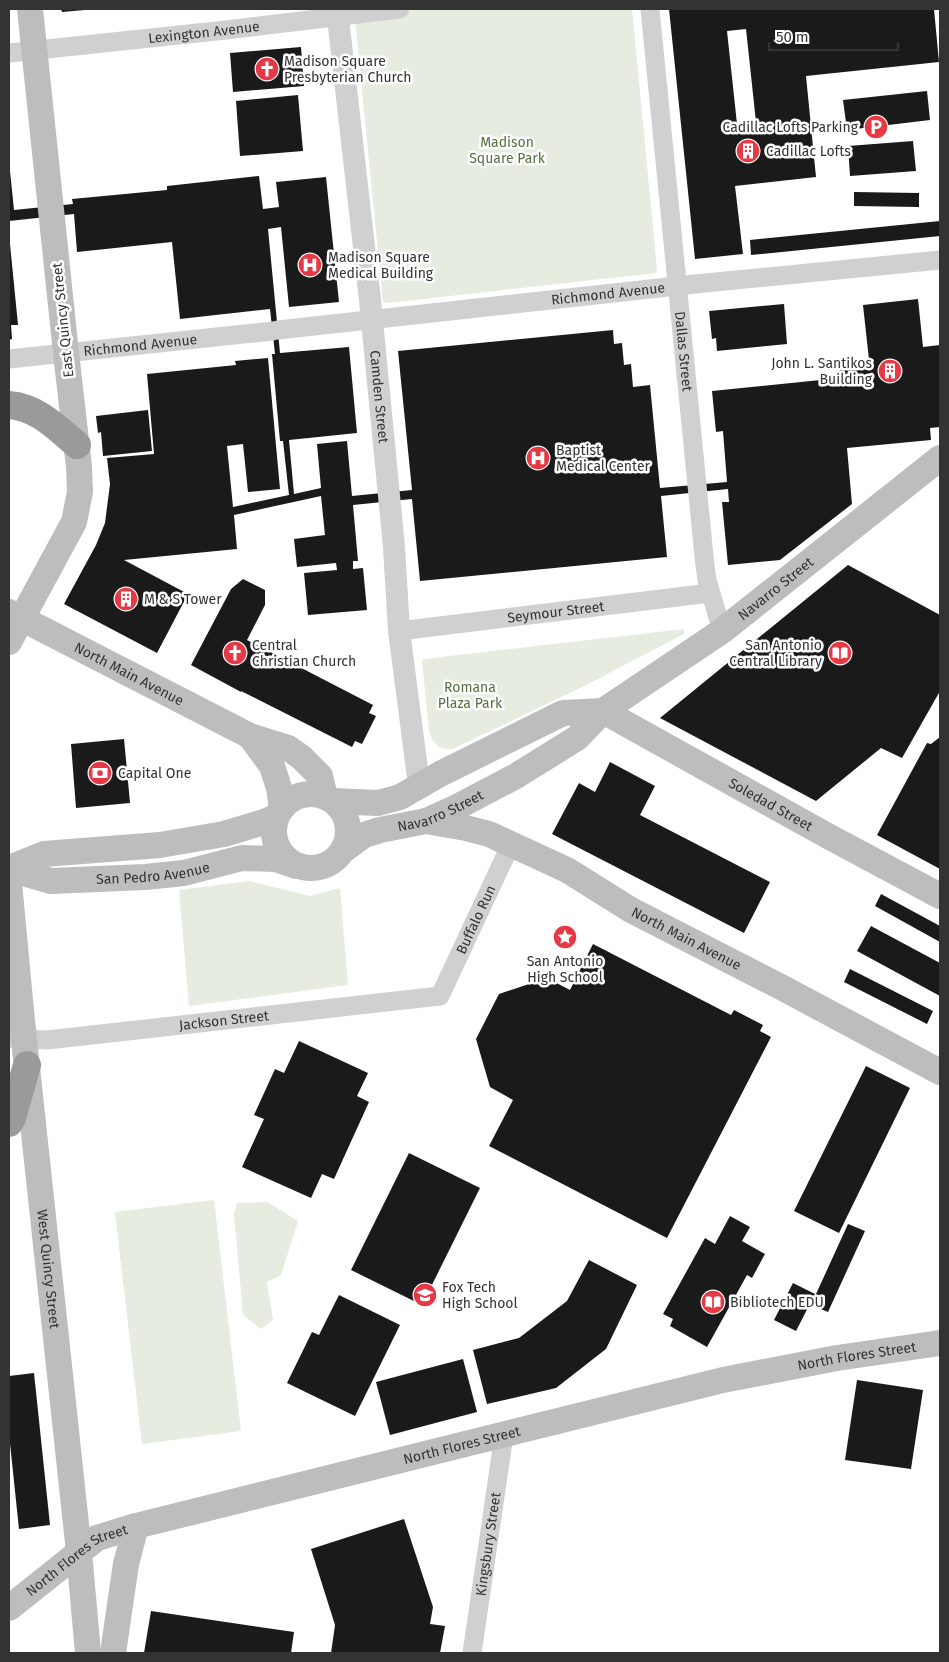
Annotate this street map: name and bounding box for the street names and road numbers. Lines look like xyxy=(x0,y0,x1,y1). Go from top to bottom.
street label: Lexington Avenue xyxy=(147,18,261,47)
street label: East Quincy Street xyxy=(48,261,77,378)
street label: Richmond Avenue xyxy=(550,279,666,308)
street label: Dallas Street xyxy=(671,311,696,393)
street label: Richmond Avenue xyxy=(82,331,198,360)
street label: Camden Street xyxy=(366,349,392,445)
street label: Navarro Street xyxy=(734,553,817,624)
street label: Seymour Street xyxy=(506,597,606,626)
street label: North Main Avenue xyxy=(71,639,187,709)
street label: Soledad Street xyxy=(726,774,817,835)
street label: Navarro Street xyxy=(396,786,487,835)
street label: San Pedro Avenue xyxy=(96,858,212,888)
street label: Buffalo Run xyxy=(452,882,499,957)
street label: North Main Avenue xyxy=(629,903,744,974)
street label: Jackson Street xyxy=(178,1007,271,1034)
street label: West Quincy Street xyxy=(34,1209,64,1330)
street label: North Flores Street xyxy=(796,1338,918,1374)
street label: North Flores Street xyxy=(402,1422,523,1468)
street label: Kingsbury Street xyxy=(472,1490,504,1597)
street label: North Flores Street xyxy=(22,1520,131,1600)

